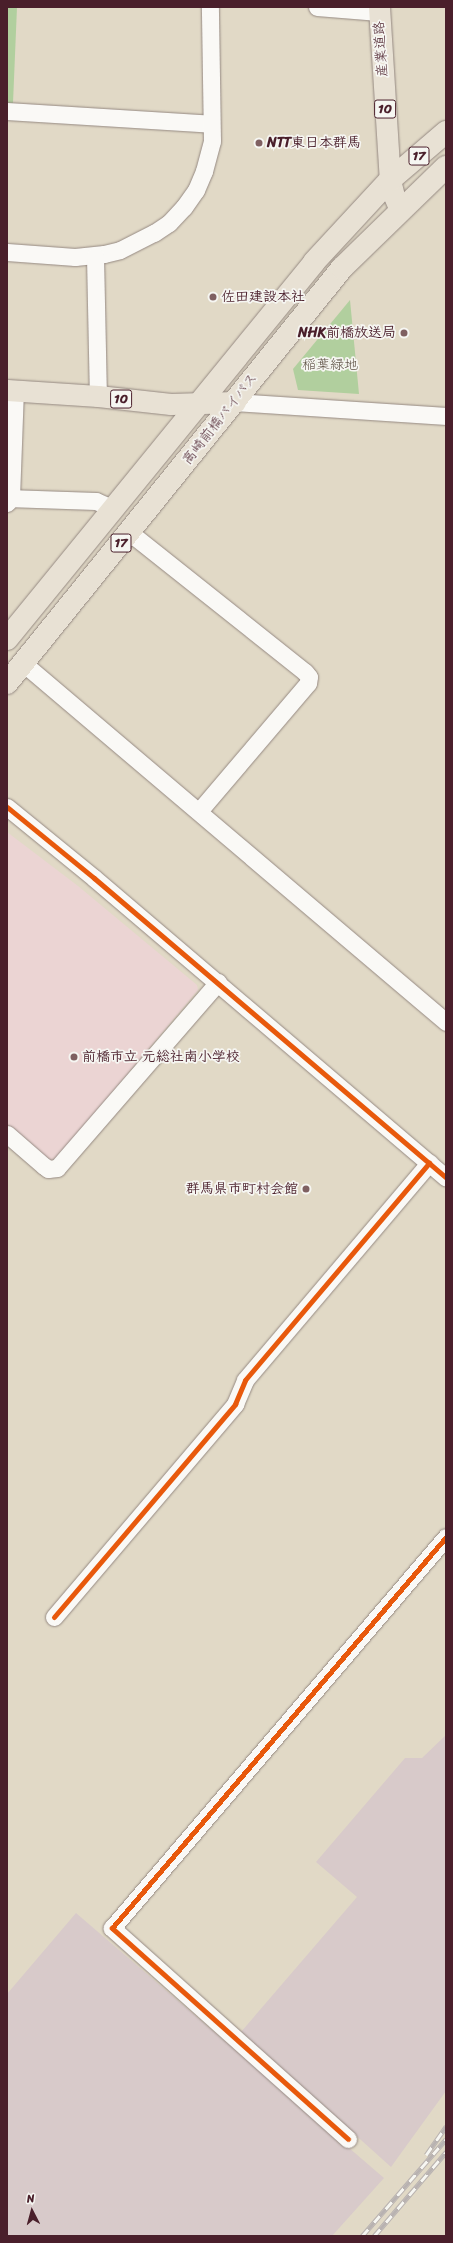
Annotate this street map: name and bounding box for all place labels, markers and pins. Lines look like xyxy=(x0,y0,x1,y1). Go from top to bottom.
place label: NTT東日本群馬 xyxy=(267,135,361,151)
marker: NTT東日本群馬 xyxy=(254,138,264,148)
place label: 佐田建設本社 xyxy=(221,289,305,305)
marker: 佐田建設本社 xyxy=(208,292,218,302)
place label: NHK前橋放送局 xyxy=(298,325,396,341)
marker: NHK前橋放送局 xyxy=(399,328,409,338)
place label: 前橋市立 元総社南小学校 xyxy=(82,1049,240,1065)
marker: 前橋市立 元総社南小学校 xyxy=(69,1052,79,1062)
place label: 群馬県市町村会館 xyxy=(186,1181,298,1197)
marker: 群馬県市町村会館 xyxy=(301,1184,311,1194)

